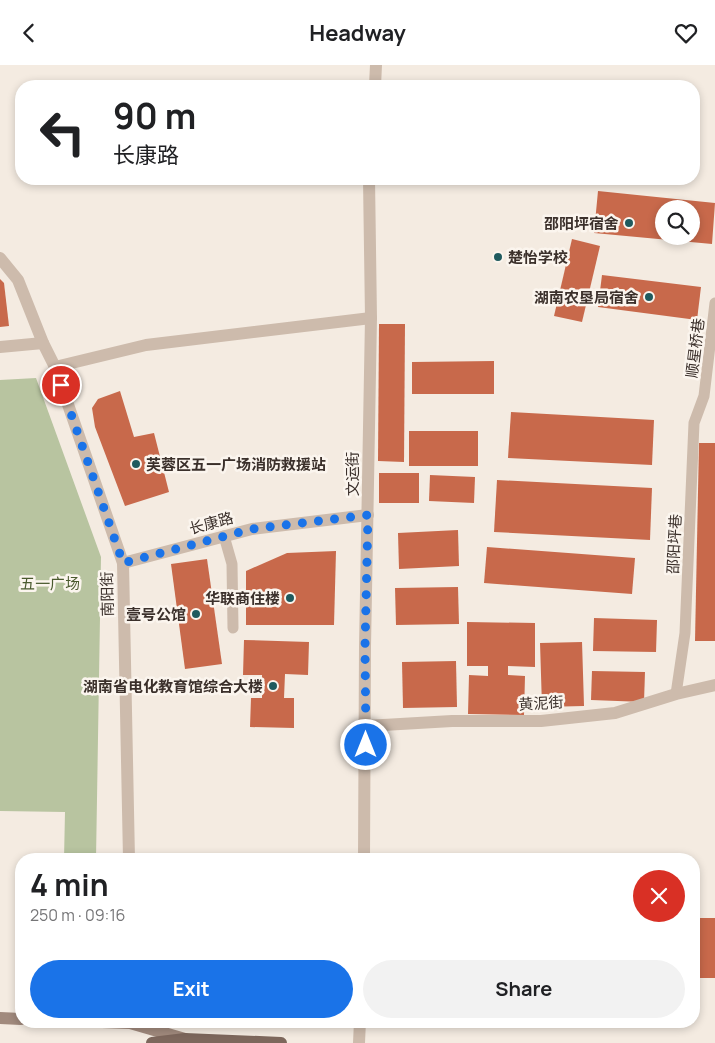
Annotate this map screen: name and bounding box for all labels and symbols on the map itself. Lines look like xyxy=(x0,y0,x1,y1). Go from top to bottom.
place label: 邵阳坪宿舍 xyxy=(544,213,619,234)
marker: 邵阳坪宿舍 xyxy=(623,217,635,229)
place label: 楚怡学校 xyxy=(508,247,568,268)
marker: 楚怡学校 xyxy=(492,251,504,263)
place label: 湖南农垦局宿舍 xyxy=(534,287,639,308)
marker: 湖南农垦局宿舍 xyxy=(643,291,655,303)
street label: 顺星桥巷 xyxy=(681,317,709,379)
pin xyxy=(40,364,82,406)
street label: 文运街 xyxy=(342,451,363,497)
place label: 芙蓉区五一广场消防救援站 xyxy=(146,454,326,475)
marker: 芙蓉区五一广场消防救援站 xyxy=(130,458,142,470)
street label: 长康路 xyxy=(187,507,235,539)
street label: 邵阳坪巷 xyxy=(662,513,686,575)
street label: 南阳街 xyxy=(96,571,118,617)
park label: 五一广场 xyxy=(20,573,80,594)
place label: 华联商住楼 xyxy=(205,588,280,609)
marker: 华联商住楼 xyxy=(284,592,296,604)
place label: 壹号公馆 xyxy=(126,604,186,625)
marker: 壹号公馆 xyxy=(190,608,202,620)
place label: 湖南省电化教育馆综合大楼 xyxy=(83,676,263,697)
marker: 湖南省电化教育馆综合大楼 xyxy=(267,680,279,692)
street label: 黄泥街 xyxy=(518,691,564,715)
position arrow xyxy=(339,718,391,770)

